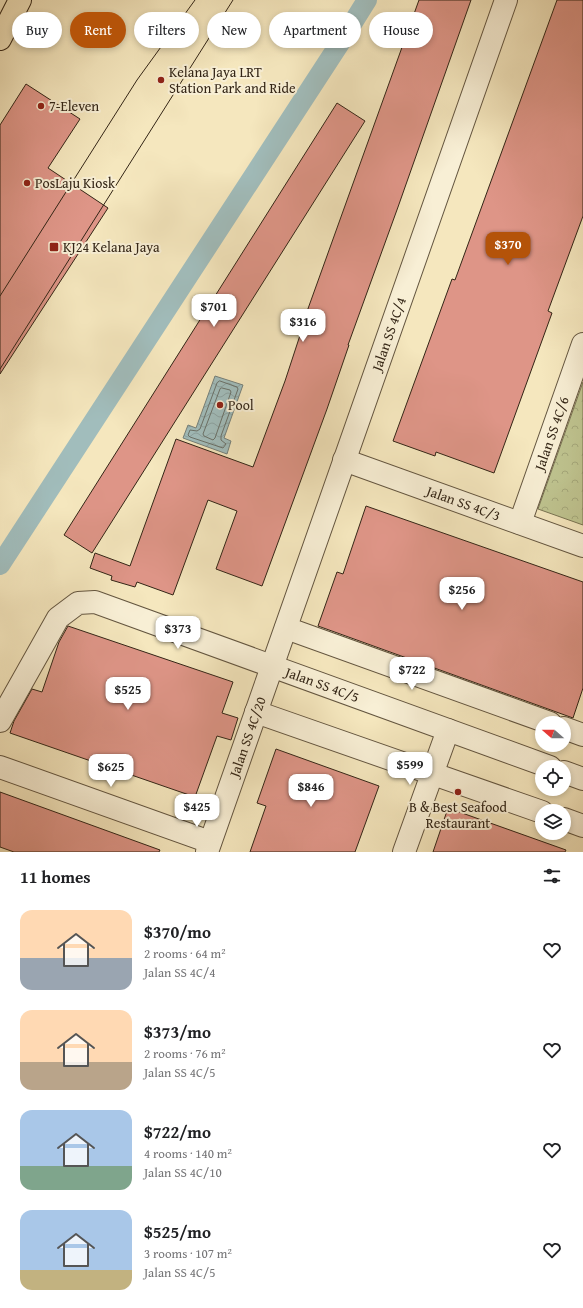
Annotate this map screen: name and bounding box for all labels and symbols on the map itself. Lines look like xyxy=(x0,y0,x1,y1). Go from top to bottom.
place label: Kelana Jaya LRT Station Park and Ride xyxy=(169,62,296,98)
marker: Kelana Jaya LRT Station Park and Ride xyxy=(156,75,166,85)
place label: 7-Eleven xyxy=(49,96,99,116)
marker: 7-Eleven xyxy=(36,101,46,111)
place label: PosLaju Kiosk xyxy=(35,173,116,193)
marker: PosLaju Kiosk xyxy=(22,178,32,188)
pin: $370 xyxy=(484,232,532,266)
place label: KJ24 Kelana Jaya xyxy=(63,237,160,257)
marker: KJ24 Kelana Jaya xyxy=(48,241,60,253)
pin: $701 xyxy=(190,294,238,328)
street label: Jalan SS 4C/4 xyxy=(366,294,411,376)
pin: $316 xyxy=(279,309,327,343)
street label: Jalan SS 4C/6 xyxy=(529,393,574,475)
place label: Pool xyxy=(228,395,254,415)
marker: Pool xyxy=(215,400,225,410)
street label: Jalan SS 4C/3 xyxy=(422,480,503,525)
pin: $256 xyxy=(438,577,486,611)
pin: $373 xyxy=(154,616,202,650)
pin: $722 xyxy=(388,657,436,691)
street label: Jalan SS 4C/5 xyxy=(281,661,362,707)
pin: $525 xyxy=(104,677,152,711)
street label: Jalan SS 4C/20 xyxy=(223,694,271,782)
north arrow xyxy=(535,716,571,752)
pin: $599 xyxy=(386,752,434,786)
pin: $625 xyxy=(87,754,135,788)
pin: $846 xyxy=(287,774,335,808)
marker: B & Best Seafood Restaurant xyxy=(453,787,463,797)
pin: $425 xyxy=(173,794,221,828)
place label: B & Best Seafood Restaurant xyxy=(409,797,507,833)

